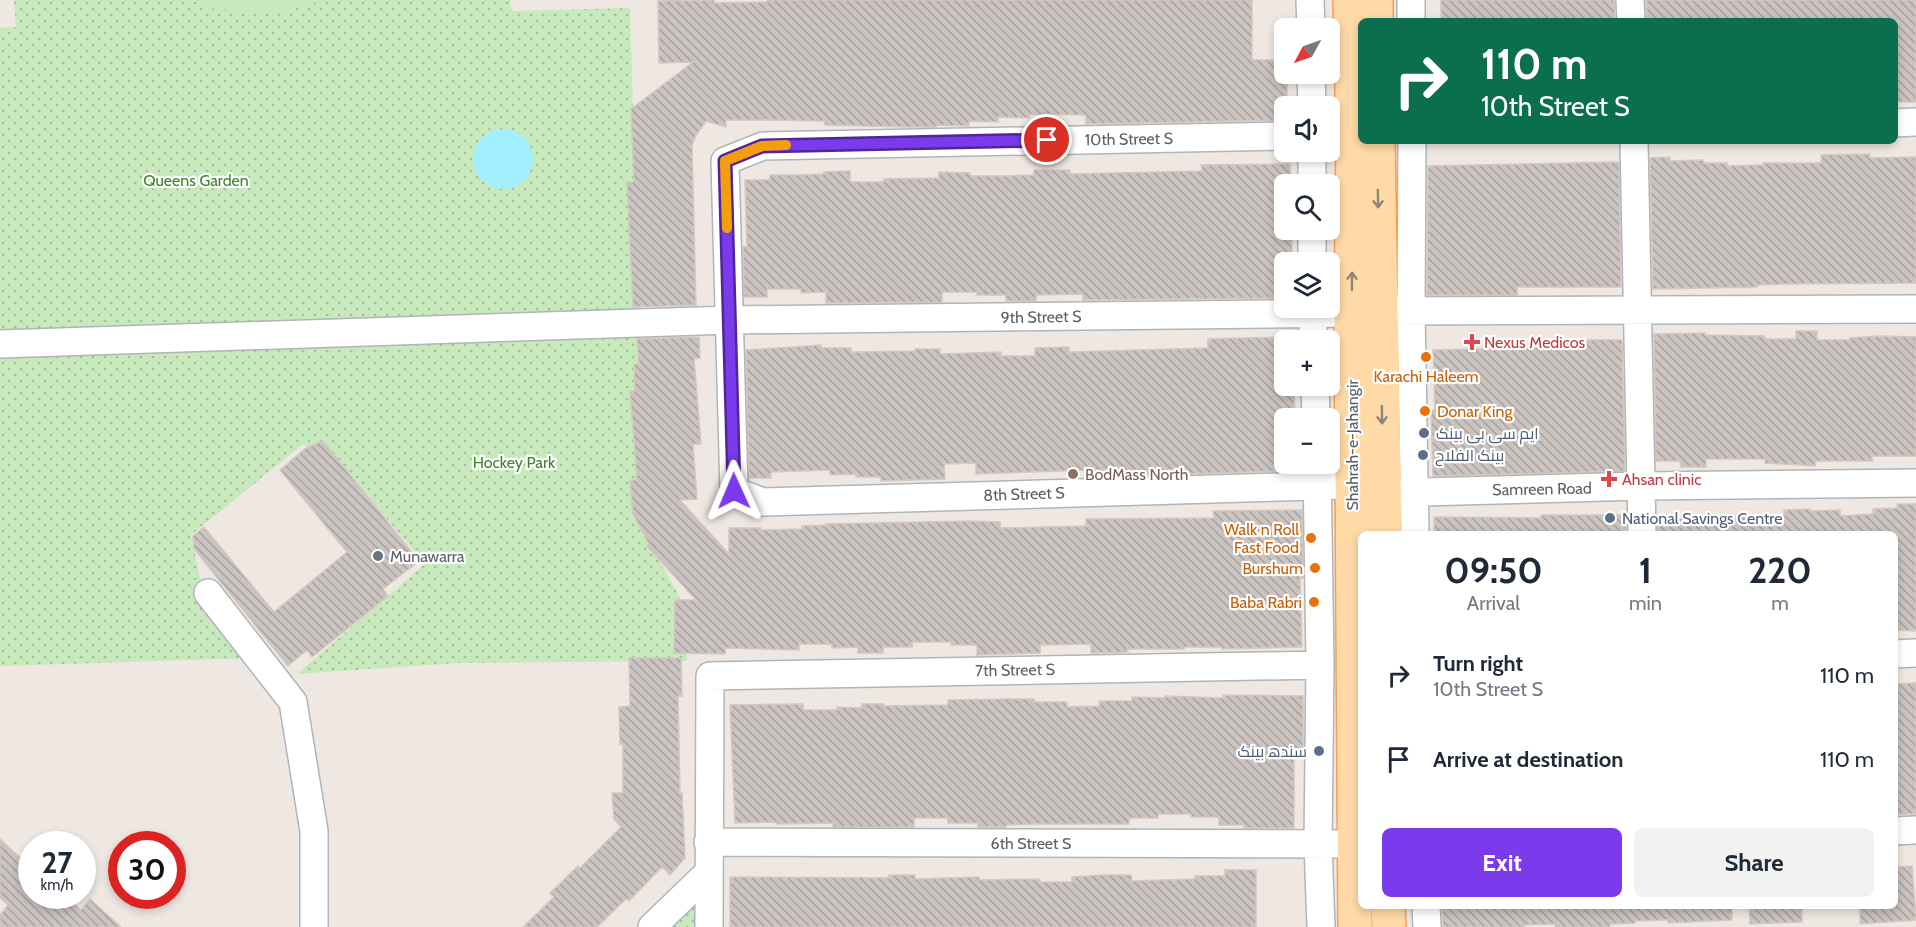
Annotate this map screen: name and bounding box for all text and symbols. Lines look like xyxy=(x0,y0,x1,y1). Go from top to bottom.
north arrow xyxy=(1274,18,1340,84)
map controls xyxy=(1274,18,1340,474)
text: 110 m xyxy=(1481,38,1588,90)
icon: right xyxy=(1382,42,1460,120)
text: 10th Street S xyxy=(1481,90,1630,123)
button: sound xyxy=(1274,96,1340,162)
pin xyxy=(1021,114,1072,165)
icon: arrive xyxy=(1030,123,1063,156)
street label: 10th Street S xyxy=(1085,129,1173,149)
park label: Queens Garden xyxy=(143,171,249,190)
button: search xyxy=(1274,174,1340,240)
one-way arrow xyxy=(1373,189,1384,209)
button: layers xyxy=(1274,252,1340,318)
one-way arrow xyxy=(1346,271,1358,291)
street label: 9th Street S xyxy=(1000,307,1082,327)
button: + xyxy=(1274,330,1340,396)
place label: Nexus Medicos xyxy=(1484,333,1586,352)
marker: Nexus Medicos xyxy=(1465,335,1479,349)
marker: Karachi Haleem xyxy=(1419,350,1433,364)
place label: Karachi Haleem xyxy=(1373,367,1479,386)
street label: Shahrah-e-Jahangir xyxy=(1343,379,1362,510)
place label: Donar King xyxy=(1437,402,1513,421)
marker: Donar King xyxy=(1418,404,1432,418)
one-way arrow xyxy=(1376,405,1388,425)
button: − xyxy=(1274,408,1340,474)
place label: ایم سی بی بینک xyxy=(1436,424,1538,445)
marker: ایم سی بی بینک xyxy=(1417,426,1431,440)
place label: بینک الفلاح xyxy=(1435,446,1504,467)
marker: بینک الفلاح xyxy=(1416,448,1430,462)
park label: Hockey Park xyxy=(473,453,556,472)
position arrow xyxy=(702,459,766,523)
place label: BodMass North xyxy=(1085,465,1188,484)
marker: BodMass North xyxy=(1066,467,1080,481)
marker: Ahsan clinic xyxy=(1600,470,1618,488)
place label: Ahsan clinic xyxy=(1622,470,1701,489)
street label: Samreen Road xyxy=(1492,479,1592,499)
street label: 8th Street S xyxy=(983,483,1065,505)
place label: National Savings Centre xyxy=(1622,509,1782,528)
marker: National Savings Centre xyxy=(1603,511,1617,525)
place label: Walk n Roll Fast Food xyxy=(1224,520,1299,557)
marker: Walk n Roll Fast Food xyxy=(1304,531,1318,545)
place label: Munawarra xyxy=(390,547,465,566)
text: 09:50 xyxy=(1444,548,1543,592)
text: 1 xyxy=(1639,548,1652,592)
text: 220 xyxy=(1748,548,1812,592)
marker: Munawarra xyxy=(371,549,385,563)
place label: Burshum xyxy=(1242,559,1303,578)
marker: Burshum xyxy=(1308,561,1322,575)
text: Arrival xyxy=(1467,591,1520,615)
text: min xyxy=(1629,591,1662,615)
text: m xyxy=(1771,591,1789,615)
place label: Baba Rabri xyxy=(1230,593,1302,612)
marker: Baba Rabri xyxy=(1307,595,1321,609)
text: Turn right xyxy=(1433,650,1523,677)
icon: right xyxy=(1382,659,1415,692)
street label: 7th Street S xyxy=(975,660,1055,680)
text: 110 m xyxy=(1820,662,1874,689)
text: 10th Street S xyxy=(1433,677,1543,701)
place label: سندھ بینک xyxy=(1238,742,1307,761)
icon: arrive xyxy=(1382,743,1415,776)
marker: سندھ بینک xyxy=(1312,744,1326,758)
text: Arrive at destination xyxy=(1433,746,1623,773)
text: 110 m xyxy=(1820,746,1874,773)
button: Exit xyxy=(1382,828,1622,897)
button: Share xyxy=(1634,828,1874,897)
speed limit sign: 30 xyxy=(108,831,186,909)
street label: 6th Street S xyxy=(991,834,1071,853)
text: 27 xyxy=(41,844,73,881)
text: km/h xyxy=(41,876,73,894)

